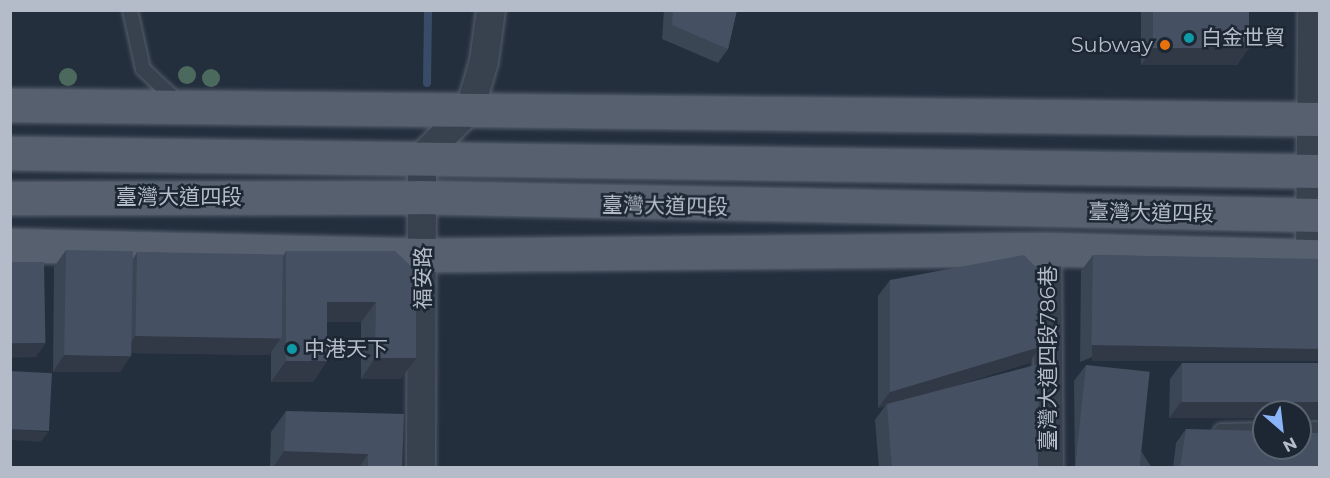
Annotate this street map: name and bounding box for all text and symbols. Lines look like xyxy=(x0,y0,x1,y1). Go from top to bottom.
place label: 白金世貿 xyxy=(1201,25,1285,51)
marker: 白金世貿 xyxy=(1182,31,1196,45)
place label: Subway xyxy=(1071,32,1153,58)
marker: Subway xyxy=(1158,38,1172,52)
street label: 臺灣大道四段 xyxy=(116,184,242,210)
street label: 臺灣大道四段 xyxy=(602,192,728,220)
street label: 臺灣大道四段 xyxy=(1088,199,1214,227)
street label: 福安路 xyxy=(410,247,436,309)
street label: 臺灣大道四段786巷 xyxy=(1035,265,1061,451)
place label: 中港天下 xyxy=(304,336,388,362)
marker: 中港天下 xyxy=(285,342,299,356)
north arrow xyxy=(1252,400,1312,460)
text: N xyxy=(1280,433,1300,456)

